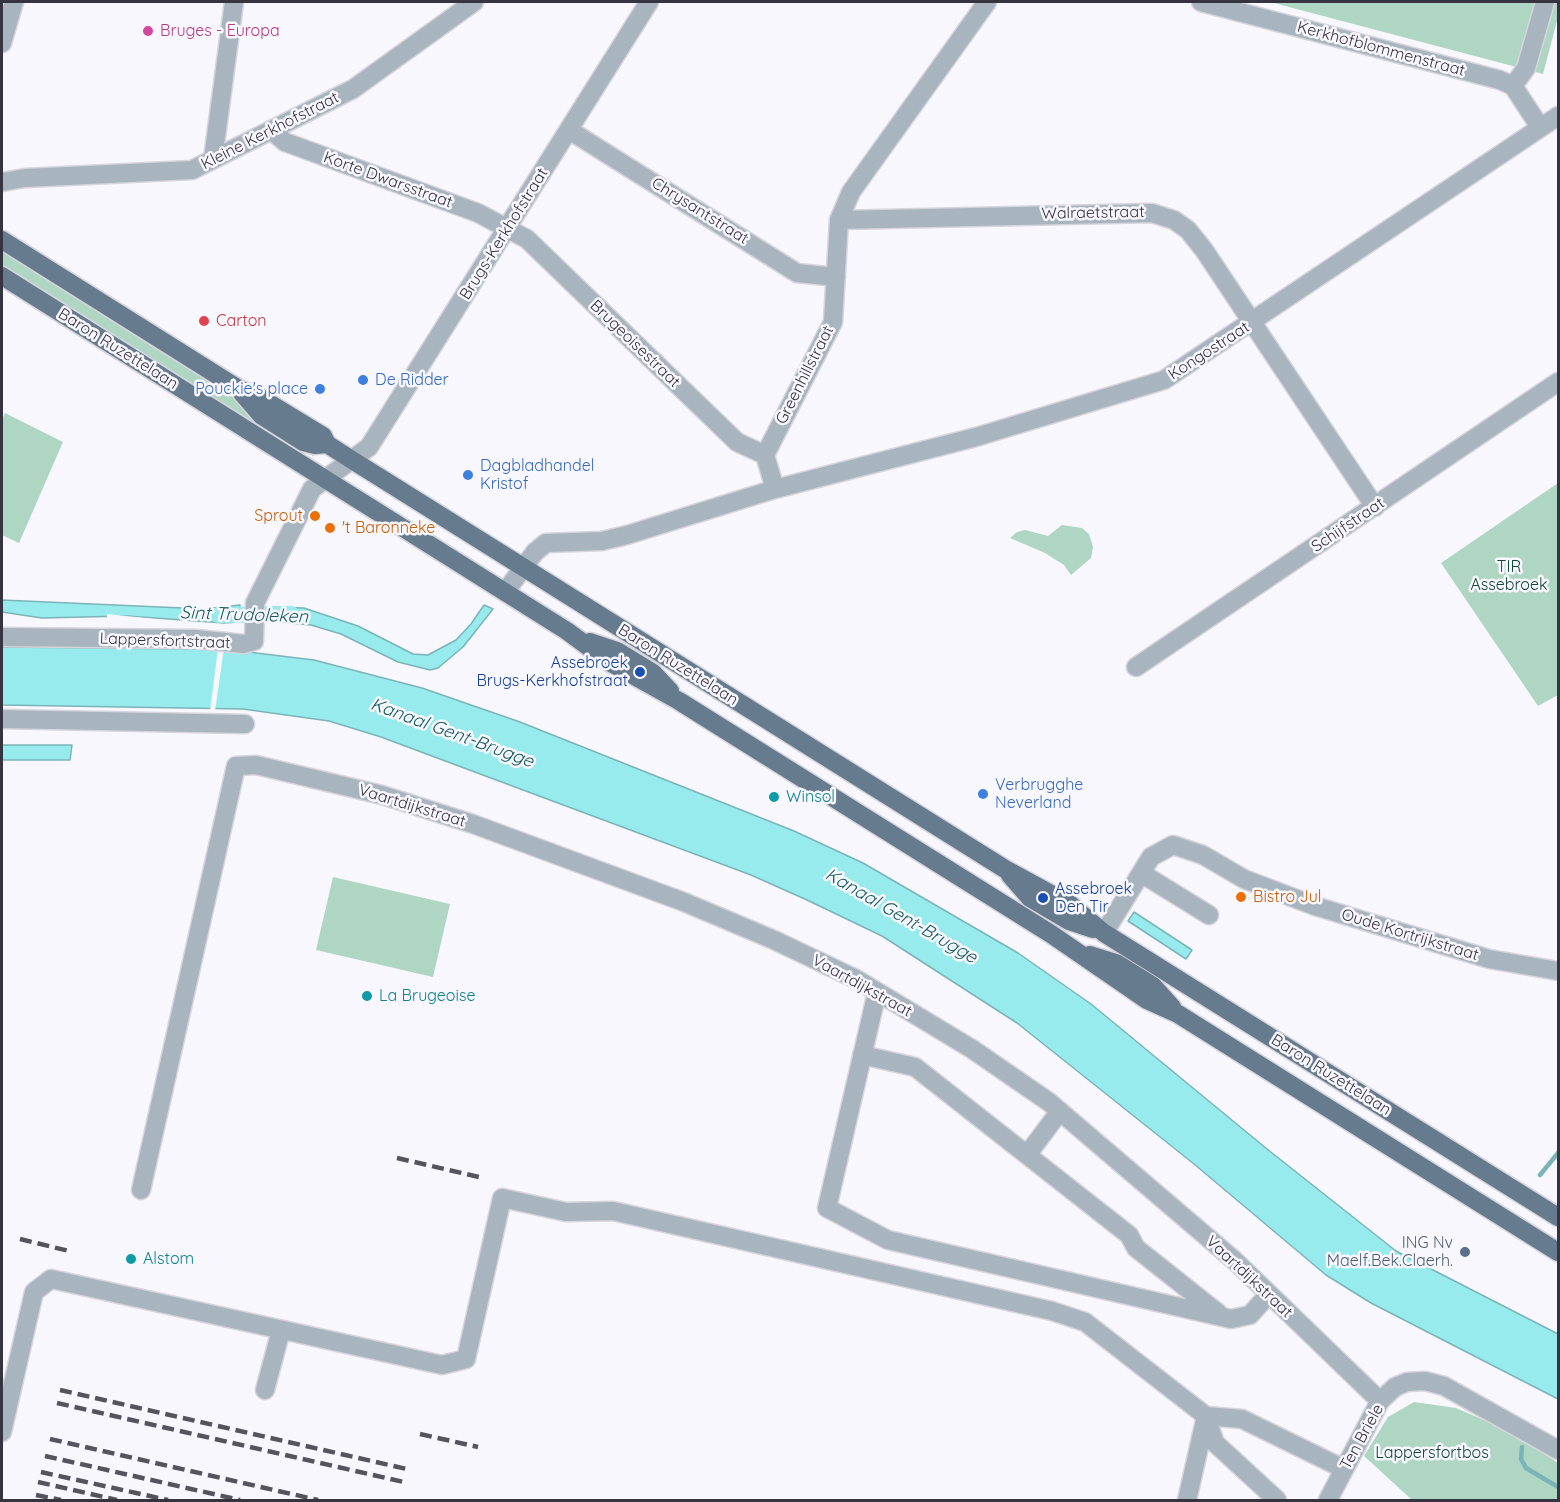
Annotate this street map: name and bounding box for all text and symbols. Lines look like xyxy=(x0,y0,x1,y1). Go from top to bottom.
street label: Kerkhofblommenstraat xyxy=(1295,17,1467,81)
place label: Bruges - Europa xyxy=(160,21,280,41)
marker: Bruges - Europa xyxy=(141,24,155,38)
street label: Kleine Kerkhofstraat xyxy=(198,88,342,174)
street label: Korte Dwarsstraat xyxy=(321,148,455,212)
street label: Brugs-Kerkhofstraat xyxy=(456,165,552,303)
street label: Chrysantstraat xyxy=(648,173,752,249)
street label: Walraetstraat xyxy=(1041,203,1145,223)
street label: Brugeoisestraat xyxy=(586,296,684,392)
street label: Baron Ruzettelaan xyxy=(55,304,181,394)
place label: Carton xyxy=(216,311,267,331)
marker: Carton xyxy=(197,314,211,328)
street label: Kongostraat xyxy=(1165,318,1253,384)
street label: Greenhillstraat xyxy=(772,323,838,427)
place label: De Ridder xyxy=(375,370,449,390)
marker: De Ridder xyxy=(356,373,370,387)
place label: Pouckie's place xyxy=(195,379,308,399)
marker: Pouckie's place xyxy=(313,382,327,396)
place label: Dagbladhandel Kristof xyxy=(480,456,594,494)
marker: Dagbladhandel Kristof xyxy=(461,468,475,482)
street label: Schijfstraat xyxy=(1308,494,1388,556)
place label: Sprout xyxy=(254,506,303,526)
marker: Sprout xyxy=(308,509,322,523)
place label: 't Baronneke xyxy=(342,518,435,538)
marker: 't Baronneke xyxy=(323,521,337,535)
park label: TIR Assebroek xyxy=(1470,557,1548,595)
water label: Sint Trudoleken xyxy=(180,602,308,628)
street label: Baron Ruzettelaan xyxy=(615,620,741,710)
street label: Lappersfortstraat xyxy=(99,629,231,653)
place label: Assebroek Brugs-Kerkhofstraat xyxy=(476,653,628,691)
marker: Assebroek Brugs-Kerkhofstraat xyxy=(633,665,647,679)
water label: Kanaal Gent-Brugge xyxy=(368,693,536,773)
place label: Verbrugghe Neverland xyxy=(995,775,1083,813)
street label: Vaartdijkstraat xyxy=(356,781,468,831)
place label: Winsol xyxy=(786,787,835,807)
marker: Verbrugghe Neverland xyxy=(976,787,990,801)
marker: Winsol xyxy=(767,790,781,804)
water label: Kanaal Gent-Brugge xyxy=(821,864,981,968)
place label: Assebroek Den Tir xyxy=(1055,879,1132,917)
place label: Bistro Jul xyxy=(1253,887,1322,907)
marker: Bistro Jul xyxy=(1234,890,1248,904)
marker: Assebroek Den Tir xyxy=(1036,891,1050,905)
street label: Oude Kortrijkstraat xyxy=(1339,905,1481,965)
street label: Vaartdijkstraat xyxy=(809,951,915,1021)
place label: La Brugeoise xyxy=(379,986,475,1006)
marker: La Brugeoise xyxy=(360,989,374,1003)
street label: Baron Ruzettelaan xyxy=(1268,1030,1394,1120)
street label: Vaartdijkstraat xyxy=(1202,1232,1296,1322)
place label: ING Nv Maelf.Bek.Claerh. xyxy=(1327,1233,1453,1271)
marker: ING Nv Maelf.Bek.Claerh. xyxy=(1458,1245,1472,1259)
place label: Alstom xyxy=(143,1249,194,1269)
marker: Alstom xyxy=(124,1252,138,1266)
street label: Ten Briele xyxy=(1336,1401,1388,1473)
park label: Lappersfortbos xyxy=(1375,1443,1489,1463)

